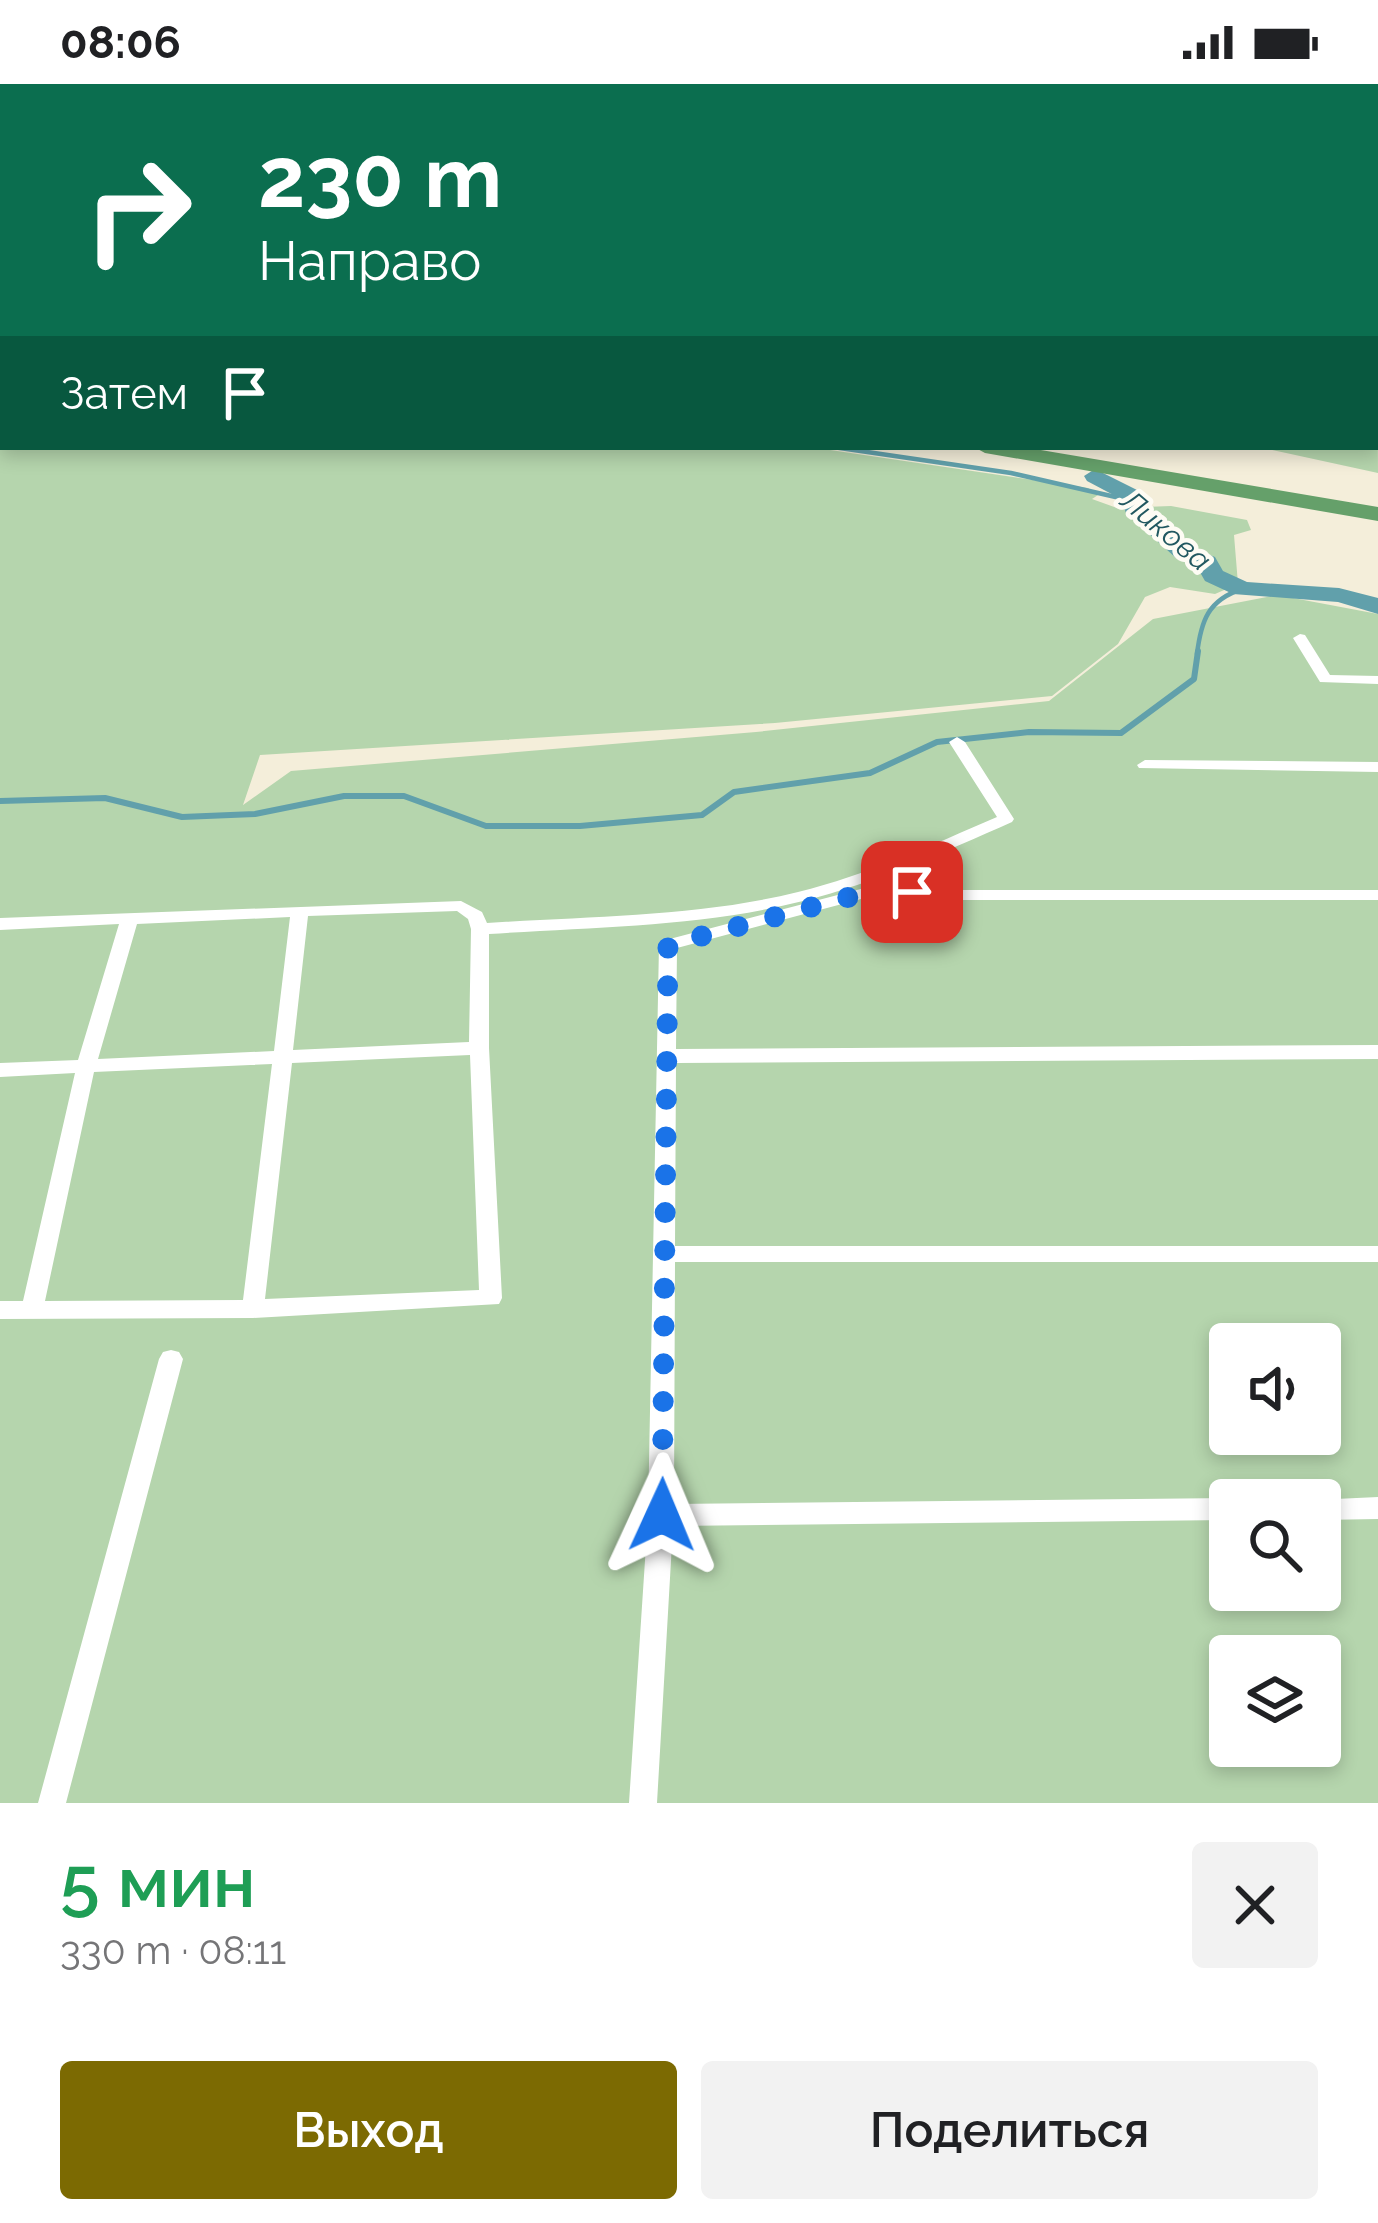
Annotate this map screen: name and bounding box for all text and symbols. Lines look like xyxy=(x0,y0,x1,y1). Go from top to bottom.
text: 08:06 xyxy=(60,16,181,69)
text: 230 m xyxy=(258,128,502,227)
icon: right xyxy=(60,132,216,288)
text: Направо xyxy=(258,229,481,293)
icon: arrive xyxy=(212,360,278,426)
text: Затем xyxy=(60,367,188,420)
water label: Ликова xyxy=(1113,482,1218,578)
pin xyxy=(861,841,963,943)
icon: arrive xyxy=(879,859,945,925)
map controls xyxy=(1209,1323,1341,1767)
button: sound xyxy=(1209,1323,1341,1455)
position arrow xyxy=(599,1452,725,1578)
button: search xyxy=(1209,1479,1341,1611)
button: layers xyxy=(1209,1635,1341,1767)
text: 5 мин xyxy=(60,1839,256,1924)
button: close xyxy=(1192,1842,1318,1968)
text: 330 m · 08:11 xyxy=(60,1927,286,1973)
button: Выход xyxy=(60,2061,677,2199)
button: Поделиться xyxy=(701,2061,1318,2199)

